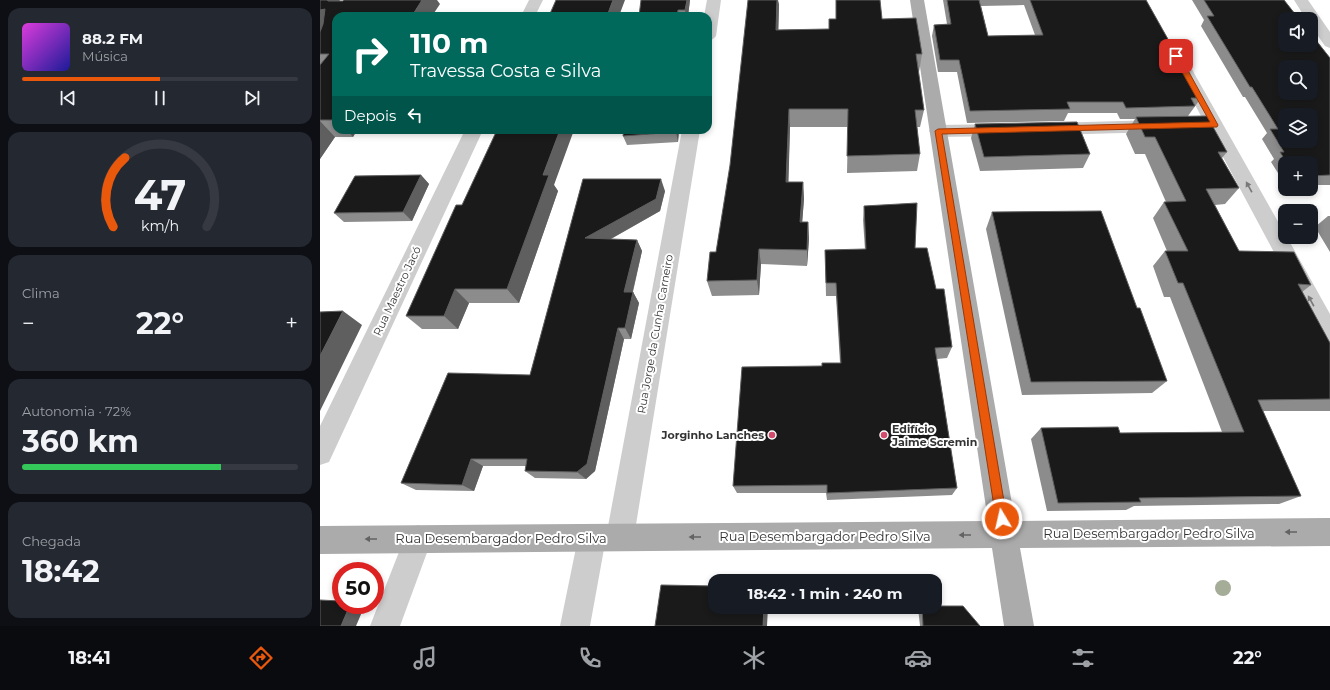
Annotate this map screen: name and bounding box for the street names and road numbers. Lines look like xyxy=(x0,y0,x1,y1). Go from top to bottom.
street label: Rua Maestro Jacó xyxy=(370,244,424,338)
street label: Rua Jorge da Cunha Carneiro xyxy=(634,253,676,415)
street label: Rua Desembargador Pedro Silva xyxy=(1043,525,1255,541)
street label: Rua Desembargador Pedro Silva xyxy=(719,528,931,544)
street label: Rua Desembargador Pedro Silva xyxy=(395,530,607,546)

